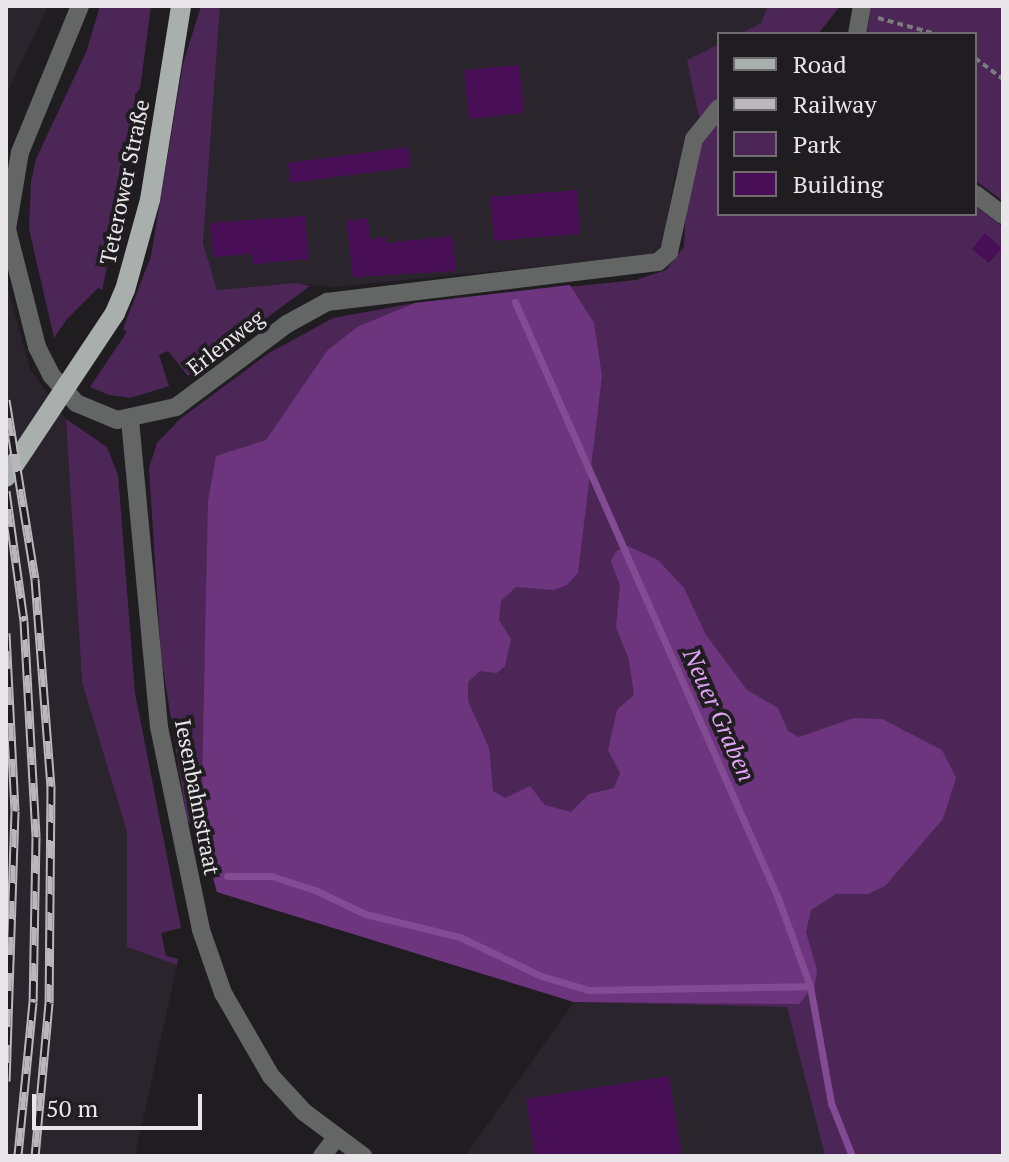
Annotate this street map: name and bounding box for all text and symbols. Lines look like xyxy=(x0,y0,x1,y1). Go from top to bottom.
legend xyxy=(717,32,977,216)
text: Road xyxy=(793,48,847,80)
text: Railway xyxy=(793,88,877,120)
street label: Teterower Straße xyxy=(94,97,154,267)
text: Park xyxy=(793,128,841,160)
text: Building xyxy=(793,168,883,200)
street label: Erlenweg xyxy=(181,304,269,380)
water label: Neuer Graben xyxy=(677,644,761,786)
street label: Iesenbahnstraat xyxy=(170,717,226,877)
scale bar xyxy=(36,1078,206,1128)
text: 50 m xyxy=(46,1092,98,1124)

